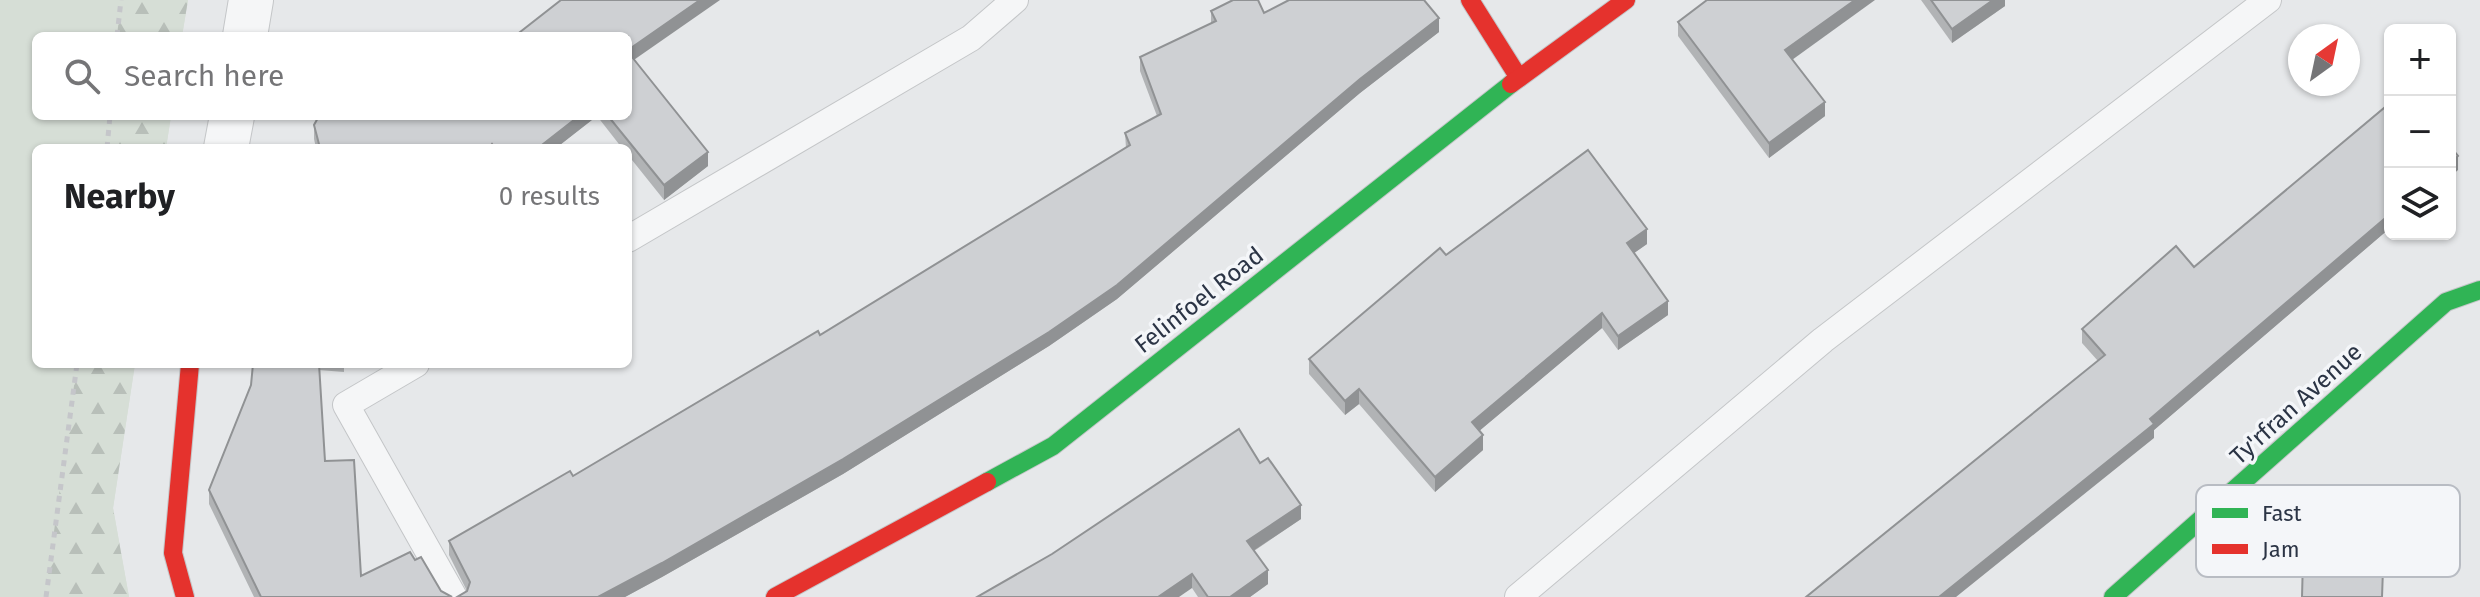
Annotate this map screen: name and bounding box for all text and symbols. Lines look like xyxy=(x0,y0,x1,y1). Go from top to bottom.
north arrow xyxy=(2288,24,2360,96)
map controls xyxy=(2384,24,2456,240)
button: + xyxy=(2384,24,2456,96)
search box xyxy=(32,32,632,120)
icon: search xyxy=(60,54,104,98)
text: Search here xyxy=(124,58,284,94)
button: − xyxy=(2384,96,2456,168)
button: layers xyxy=(2384,168,2456,240)
text: Nearby xyxy=(64,176,175,217)
text: 0 results xyxy=(499,181,600,212)
street label: Felinfoel Road xyxy=(1129,241,1269,359)
street label: Ty'rfran Avenue xyxy=(2224,338,2368,470)
legend xyxy=(2196,485,2460,577)
text: Fast xyxy=(2262,500,2302,527)
text: Jam xyxy=(2262,536,2300,563)

